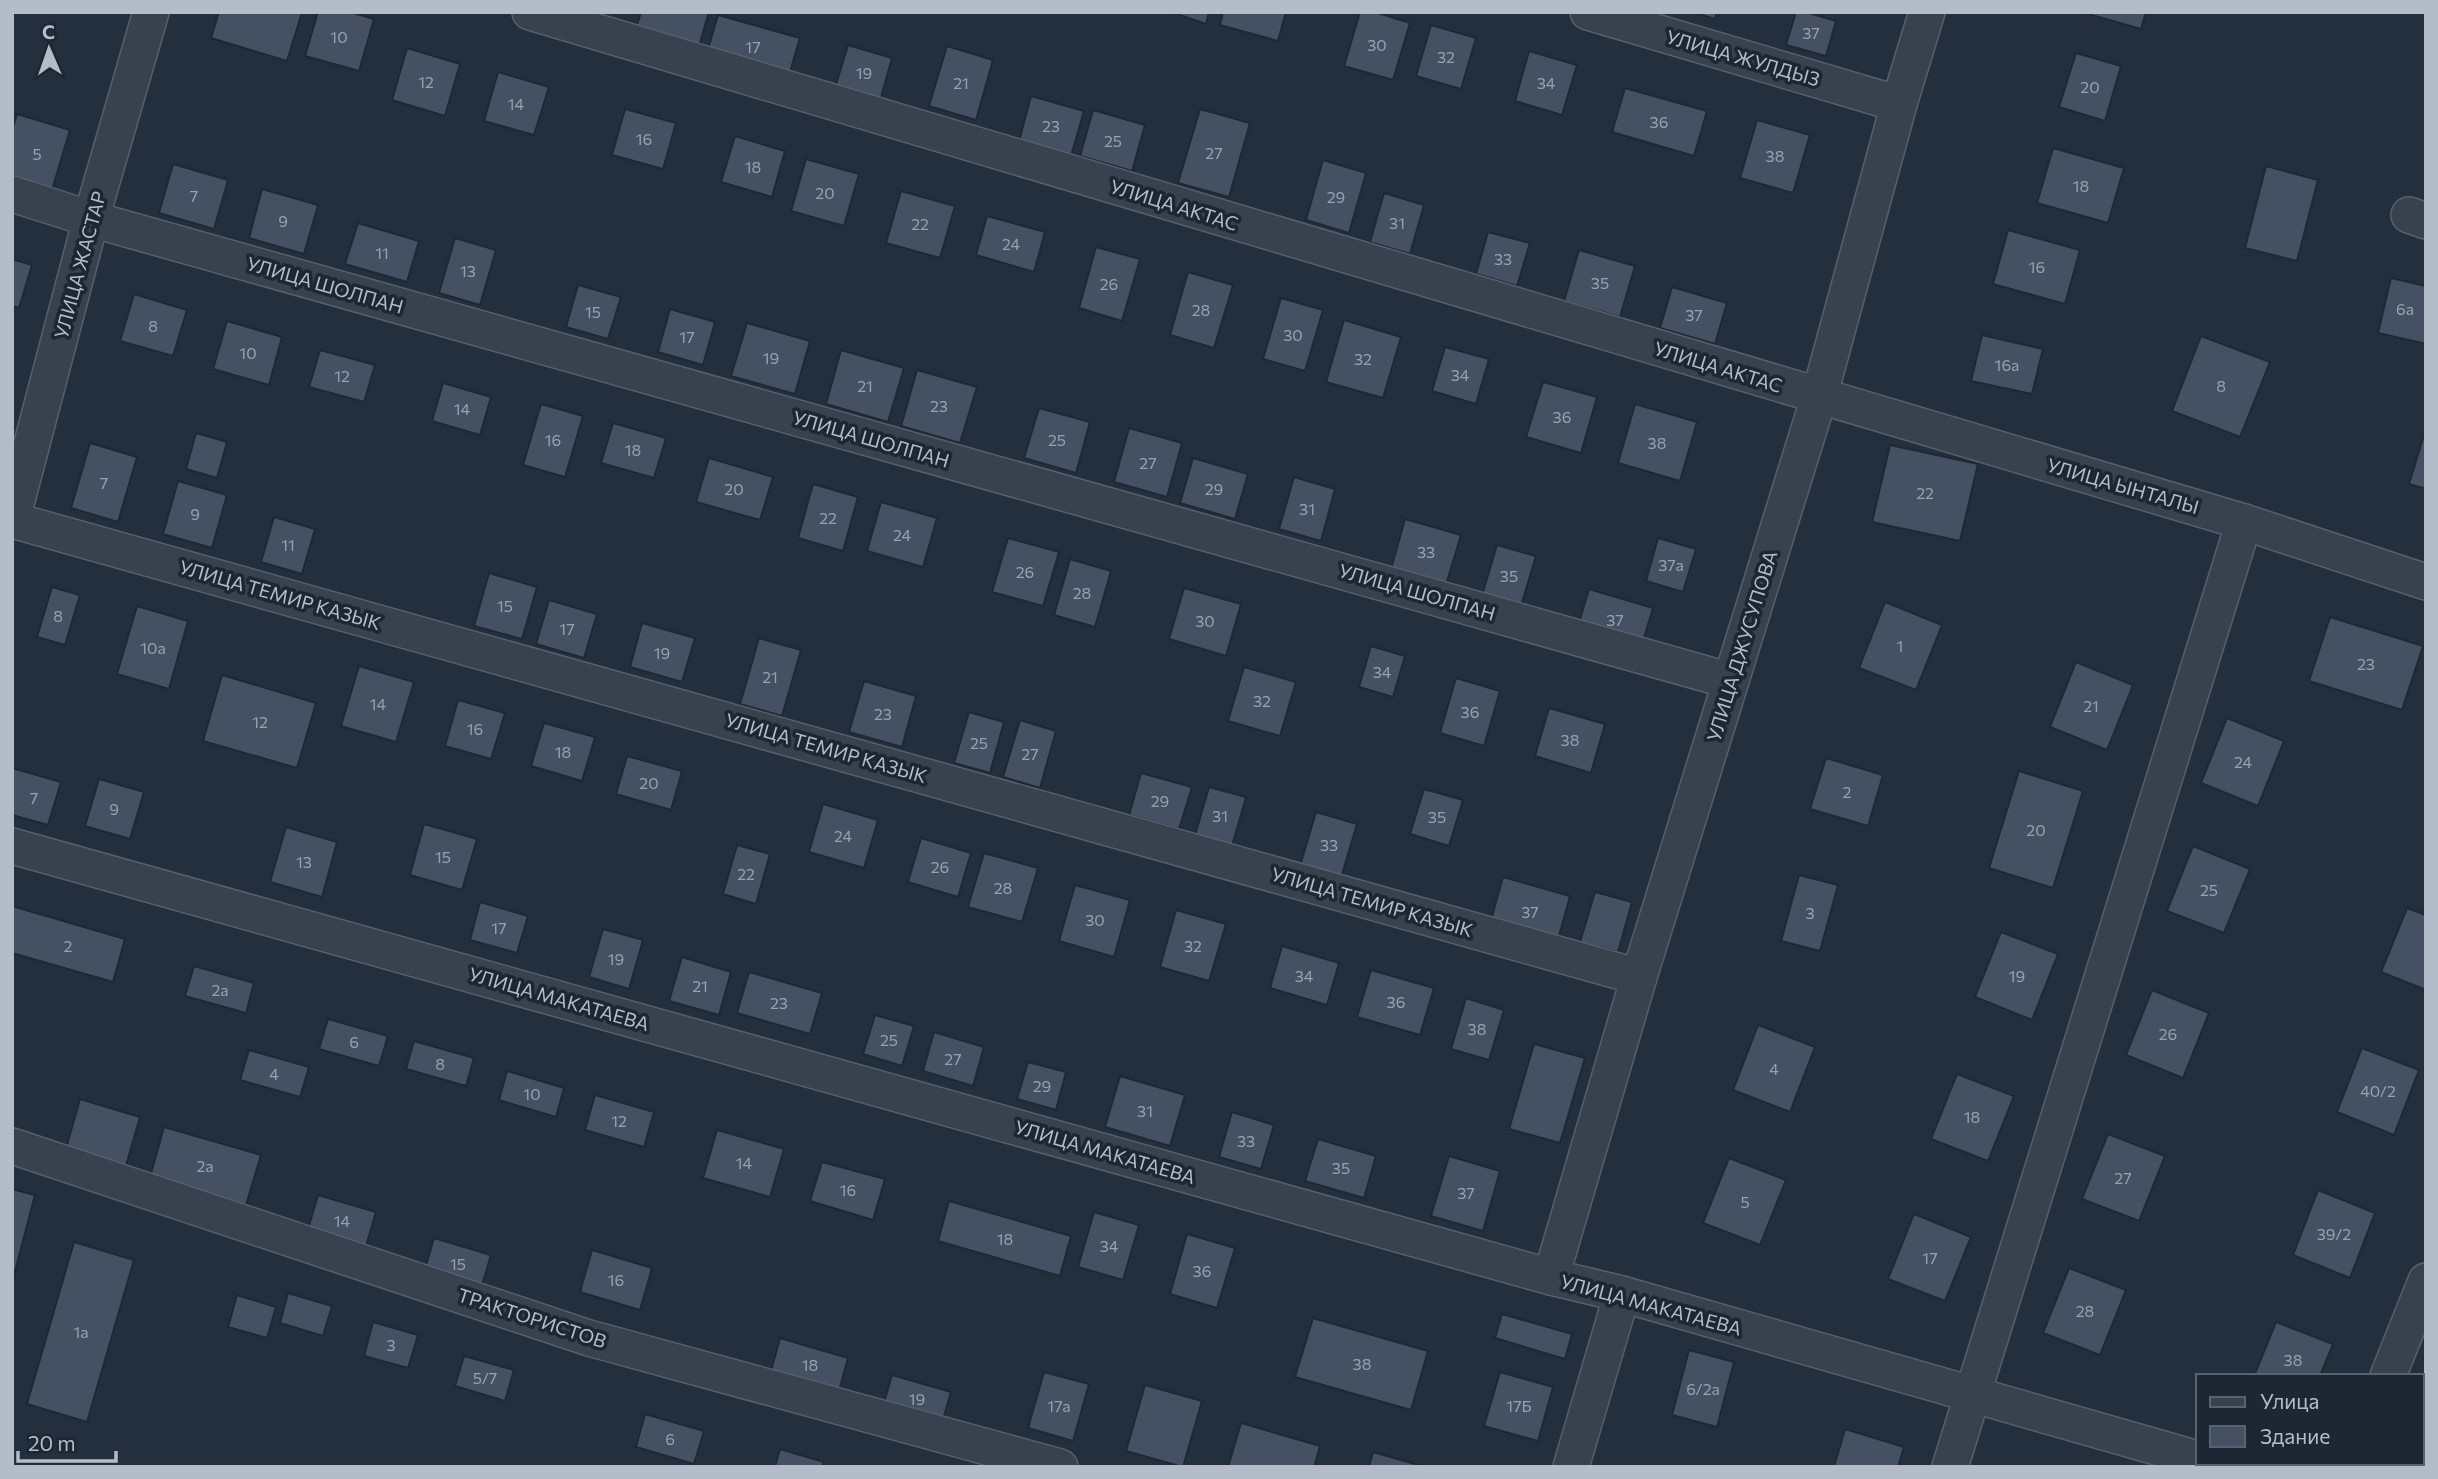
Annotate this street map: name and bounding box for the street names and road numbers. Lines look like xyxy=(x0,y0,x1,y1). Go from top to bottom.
street label: УЛИЦА ЖУЛДЫЗ xyxy=(1664,25,1823,90)
street label: УЛИЦА АКТАС xyxy=(1107,174,1241,235)
street label: УЛИЦА ЖАСТАР xyxy=(49,189,110,341)
street label: УЛИЦА ШОЛПАН xyxy=(244,251,406,318)
street label: УЛИЦА АКТАС xyxy=(1651,336,1785,397)
street label: УЛИЦА ШОЛПАН xyxy=(790,405,952,472)
street label: УЛИЦА ЫНТАЛЫ xyxy=(2045,453,2202,518)
street label: УЛИЦА ДЖУСУПОВА xyxy=(1702,548,1782,744)
street label: УЛИЦА ТЕМИР КАЗЫК xyxy=(177,555,384,634)
street label: УЛИЦА ШОЛПАН xyxy=(1336,558,1498,625)
street label: УЛИЦА ТЕМИР КАЗЫК xyxy=(723,708,930,787)
street label: УЛИЦА ТЕМИР КАЗЫК xyxy=(1269,862,1476,941)
street label: УЛИЦА МАКАТАЕВА xyxy=(466,962,652,1035)
street label: УЛИЦА МАКАТАЕВА xyxy=(1012,1115,1198,1188)
street label: УЛИЦА МАКАТАЕВА xyxy=(1558,1269,1744,1340)
street label: ТРАКТОРИСТОВ xyxy=(455,1283,609,1352)

